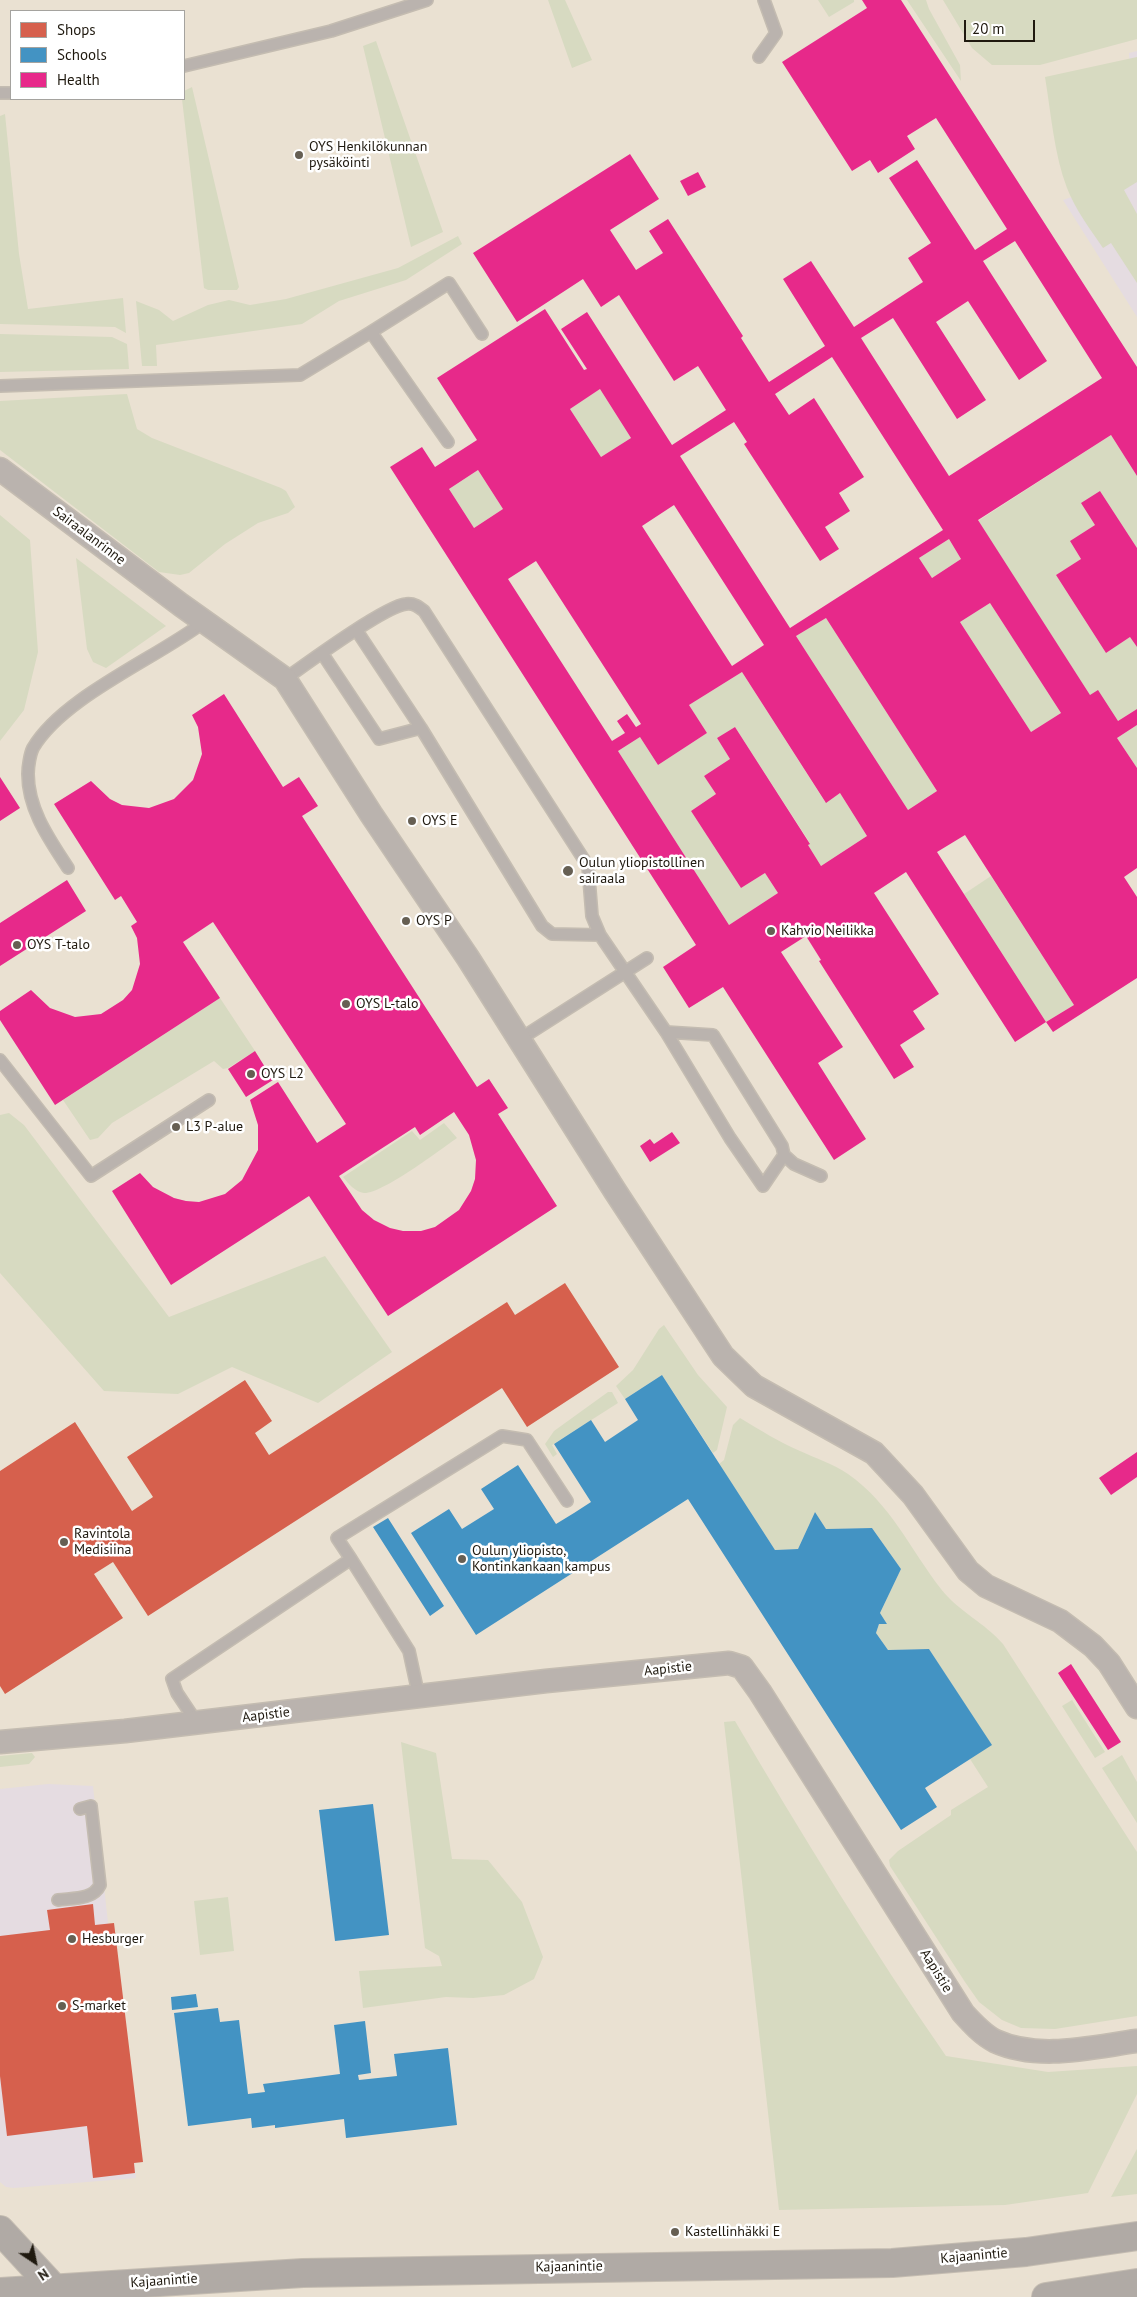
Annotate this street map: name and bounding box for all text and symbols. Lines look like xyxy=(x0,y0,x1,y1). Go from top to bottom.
legend xyxy=(10,10,185,100)
scale bar xyxy=(967,10,1038,42)
text: 20 m xyxy=(972,19,1005,38)
text: Shops xyxy=(57,20,96,39)
text: Schools xyxy=(57,45,107,64)
text: Health xyxy=(57,70,100,89)
place label: OYS Henkilökunnan pysäköinti xyxy=(309,139,427,172)
marker: OYS Henkilökunnan pysäköinti xyxy=(293,149,305,161)
street label: Sairaalanrinne xyxy=(49,503,129,569)
place label: OYS E xyxy=(422,813,457,829)
marker: OYS E xyxy=(406,815,418,827)
place label: Oulun yliopistollinen sairaala xyxy=(579,855,705,888)
marker: Oulun yliopistollinen sairaala xyxy=(561,864,575,878)
place label: OYS P xyxy=(416,913,452,929)
marker: OYS P xyxy=(400,915,412,927)
place label: Kahvio Neilikka xyxy=(781,923,874,939)
marker: Kahvio Neilikka xyxy=(765,925,777,937)
place label: OYS T-talo xyxy=(27,937,90,953)
marker: OYS T-talo xyxy=(11,939,23,951)
place label: OYS L-talo xyxy=(356,996,418,1012)
marker: OYS L-talo xyxy=(340,998,352,1010)
place label: OYS L2 xyxy=(261,1066,304,1082)
marker: OYS L2 xyxy=(245,1068,257,1080)
place label: L3 P-alue xyxy=(186,1119,243,1135)
marker: L3 P-alue xyxy=(170,1121,182,1133)
place label: Ravintola Medisiina xyxy=(74,1526,131,1558)
marker: Ravintola Medisiina xyxy=(58,1536,70,1548)
place label: Oulun yliopisto, Kontinkankaan kampus xyxy=(472,1543,611,1575)
marker: Oulun yliopisto, Kontinkankaan kampus xyxy=(456,1553,468,1565)
street label: Aapistie xyxy=(643,1658,693,1680)
street label: Aapistie xyxy=(241,1704,291,1726)
place label: Hesburger xyxy=(82,1931,144,1947)
marker: Hesburger xyxy=(66,1933,78,1945)
street label: Aapistie xyxy=(916,1946,956,1996)
place label: S-market xyxy=(72,1998,126,2014)
marker: S-market xyxy=(56,2000,68,2012)
place label: Kastellinhäkki E xyxy=(685,2224,780,2240)
marker: Kastellinhäkki E xyxy=(669,2226,681,2238)
north arrow xyxy=(10,2237,60,2287)
street label: Kajaanintie xyxy=(940,2245,1008,2267)
street label: Kajaanintie xyxy=(535,2258,603,2276)
text: N xyxy=(35,2264,52,2284)
street label: Kajaanintie xyxy=(130,2270,198,2292)

